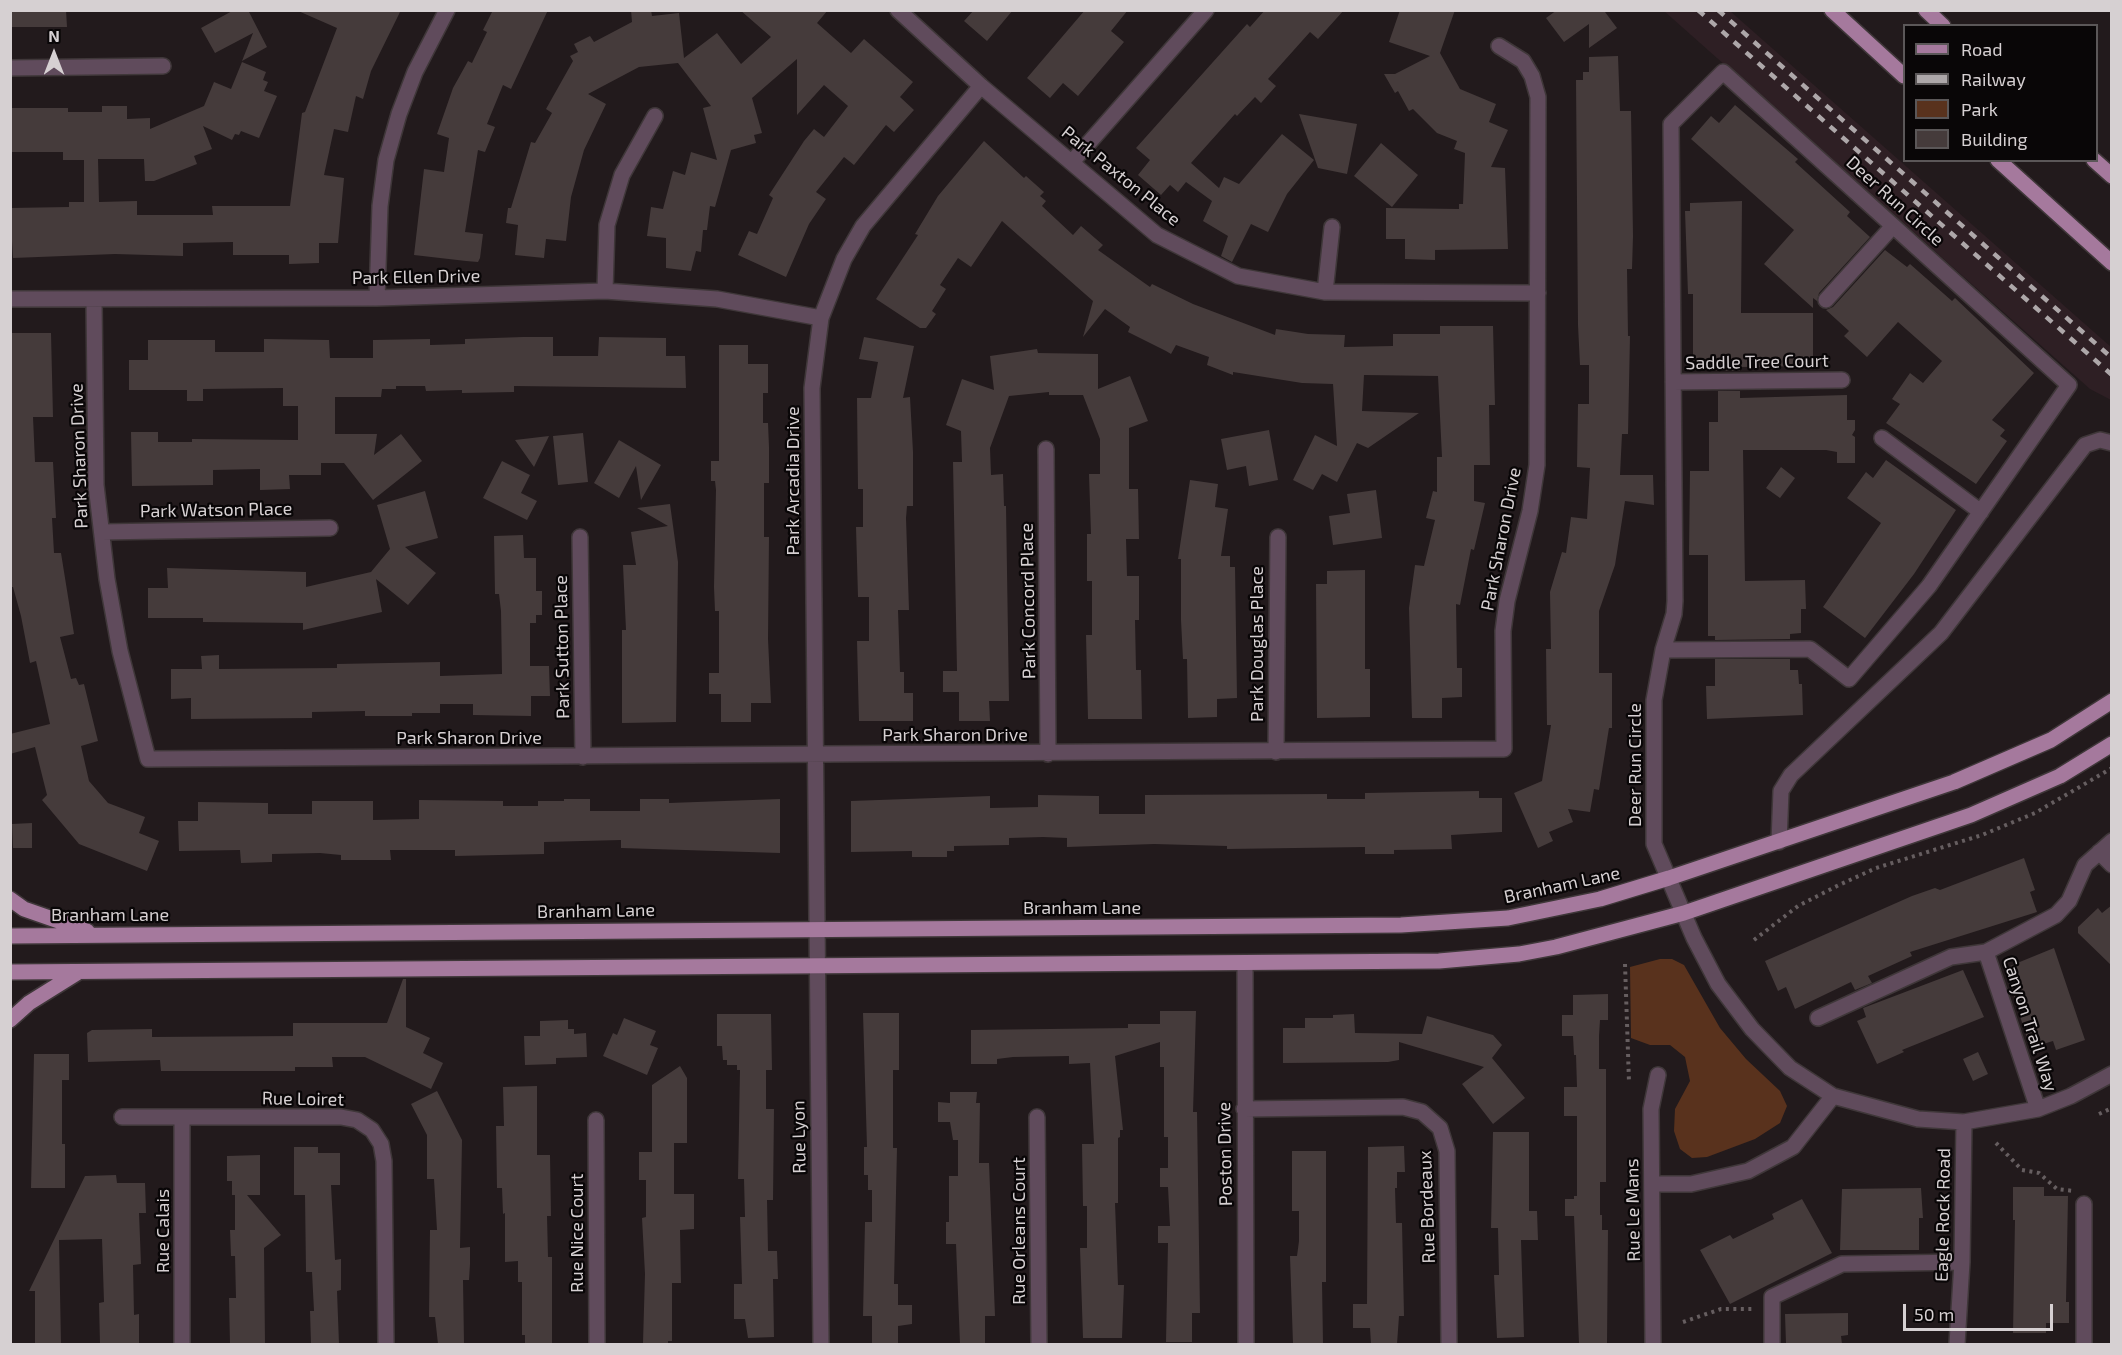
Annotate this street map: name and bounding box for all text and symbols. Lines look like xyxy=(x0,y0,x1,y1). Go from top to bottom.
north arrow xyxy=(24,24,84,84)
legend xyxy=(1903,24,2098,162)
text: N xyxy=(48,26,60,45)
text: Road xyxy=(1961,38,2002,60)
text: Railway xyxy=(1961,68,2026,90)
text: Park xyxy=(1961,98,1998,120)
street label: Park Paxton Place xyxy=(1057,122,1185,230)
text: Building xyxy=(1961,128,2028,150)
street label: Deer Run Circle xyxy=(1842,152,1948,250)
street label: Park Ellen Drive xyxy=(352,265,480,289)
street label: Saddle Tree Court xyxy=(1685,350,1829,374)
street label: Park Sharon Drive xyxy=(66,383,92,529)
street label: Park Arcadia Drive xyxy=(782,406,804,556)
street label: Park Sharon Drive xyxy=(1477,465,1525,613)
street label: Park Watson Place xyxy=(140,498,292,522)
street label: Park Concord Place xyxy=(1016,523,1040,679)
street label: Park Douglas Place xyxy=(1246,566,1268,722)
street label: Park Sutton Place xyxy=(550,575,574,719)
street label: Deer Run Circle xyxy=(1624,703,1646,827)
street label: Park Sharon Drive xyxy=(882,724,1028,746)
street label: Park Sharon Drive xyxy=(396,727,542,749)
street label: Branham Lane xyxy=(1502,862,1622,908)
street label: Branham Lane xyxy=(1023,897,1141,919)
street label: Branham Lane xyxy=(537,899,655,923)
street label: Branham Lane xyxy=(51,904,169,926)
street label: Canyon Trail Way xyxy=(1998,954,2062,1094)
street label: Rue Loiret xyxy=(262,1087,344,1111)
street label: Rue Lyon xyxy=(788,1100,810,1174)
street label: Poston Drive xyxy=(1213,1102,1237,1206)
street label: Eagle Rock Road xyxy=(1931,1148,1955,1282)
street label: Rue Bordeaux xyxy=(1414,1150,1440,1264)
street label: Rue Orleans Court xyxy=(1008,1157,1030,1305)
street label: Rue Le Mans xyxy=(1621,1158,1645,1262)
street label: Rue Nice Court xyxy=(566,1173,588,1293)
street label: Rue Calais xyxy=(152,1189,174,1273)
scale bar xyxy=(1906,1292,2056,1330)
text: 50 m xyxy=(1914,1303,1954,1325)

